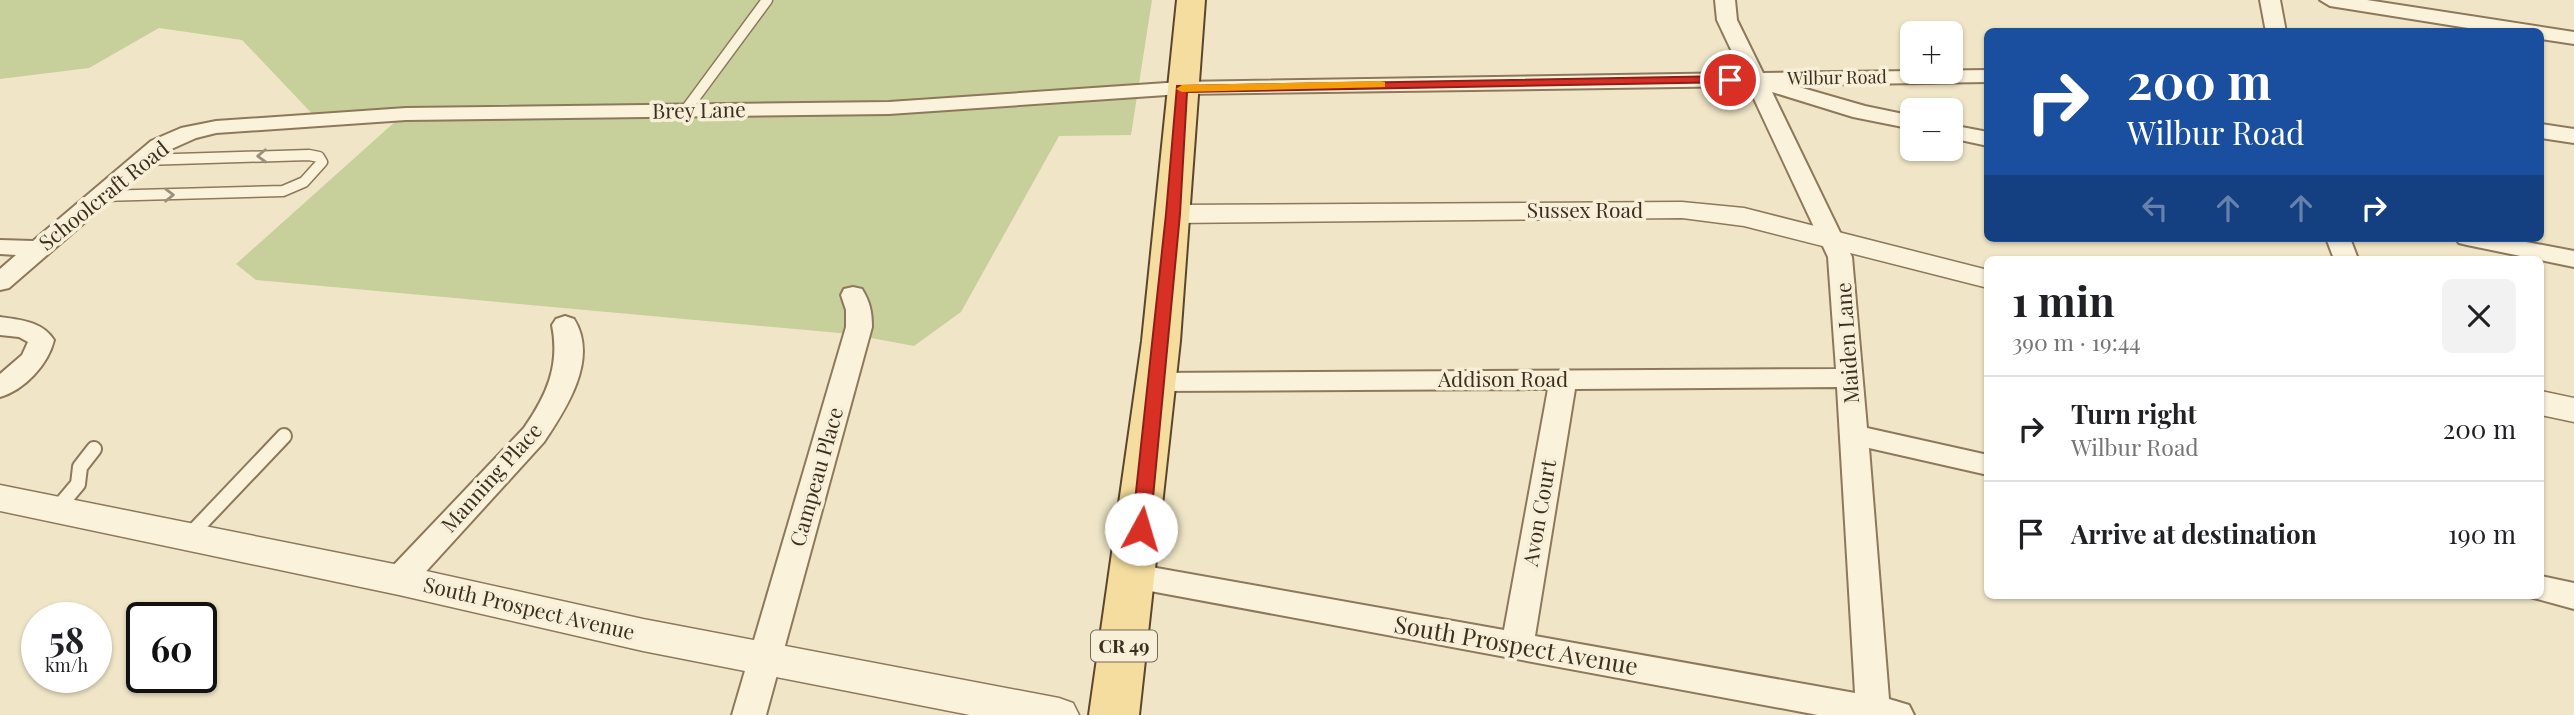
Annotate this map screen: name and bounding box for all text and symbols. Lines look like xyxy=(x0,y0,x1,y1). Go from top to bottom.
map controls xyxy=(1900,21,1963,161)
button: + xyxy=(1900,21,1963,84)
text: 200 m xyxy=(2127,47,2272,112)
pin xyxy=(1700,50,1760,110)
icon: right xyxy=(2012,56,2103,147)
icon: arrive xyxy=(1711,61,1749,99)
street label: Wilbur Road xyxy=(1786,64,1888,90)
street label: Brey Lane xyxy=(652,94,746,124)
button: − xyxy=(1900,98,1963,161)
text: Wilbur Road xyxy=(2127,110,2305,153)
street label: Schoolcraft Road xyxy=(32,133,174,256)
one-way arrow xyxy=(256,149,267,164)
one-way arrow xyxy=(165,187,175,203)
icon: left xyxy=(2136,189,2174,227)
icon: ahead xyxy=(2209,189,2247,227)
icon: ahead xyxy=(2282,189,2320,227)
icon: right xyxy=(2355,189,2393,227)
street label: Sussex Road xyxy=(1527,195,1643,223)
text: 1 min xyxy=(2012,272,2115,328)
button: close xyxy=(2442,279,2516,353)
street label: Maiden Lane xyxy=(1828,282,1864,405)
text: 390 m · 19:44 xyxy=(2012,326,2141,357)
street label: Addison Road xyxy=(1437,364,1568,392)
text: Turn right xyxy=(2071,396,2197,431)
street label: Campeau Place xyxy=(782,404,848,549)
icon: right xyxy=(2012,410,2050,448)
text: 200 m xyxy=(2443,411,2516,446)
street label: Manning Place xyxy=(434,416,547,537)
text: Wilbur Road xyxy=(2071,431,2199,462)
street label: Avon Court xyxy=(1515,457,1561,569)
position arrow xyxy=(1104,492,1178,566)
icon: arrive xyxy=(2012,515,2050,553)
text: Arrive at destination xyxy=(2071,516,2317,551)
text: 190 m xyxy=(2448,516,2516,551)
street label: South Prospect Avenue xyxy=(421,569,638,645)
speed limit sign: 60 xyxy=(126,602,217,693)
street label: South Prospect Avenue xyxy=(1392,607,1641,681)
text: 58 xyxy=(49,615,84,662)
road number: CR 49 xyxy=(1091,631,1157,662)
text: km/h xyxy=(45,653,88,677)

